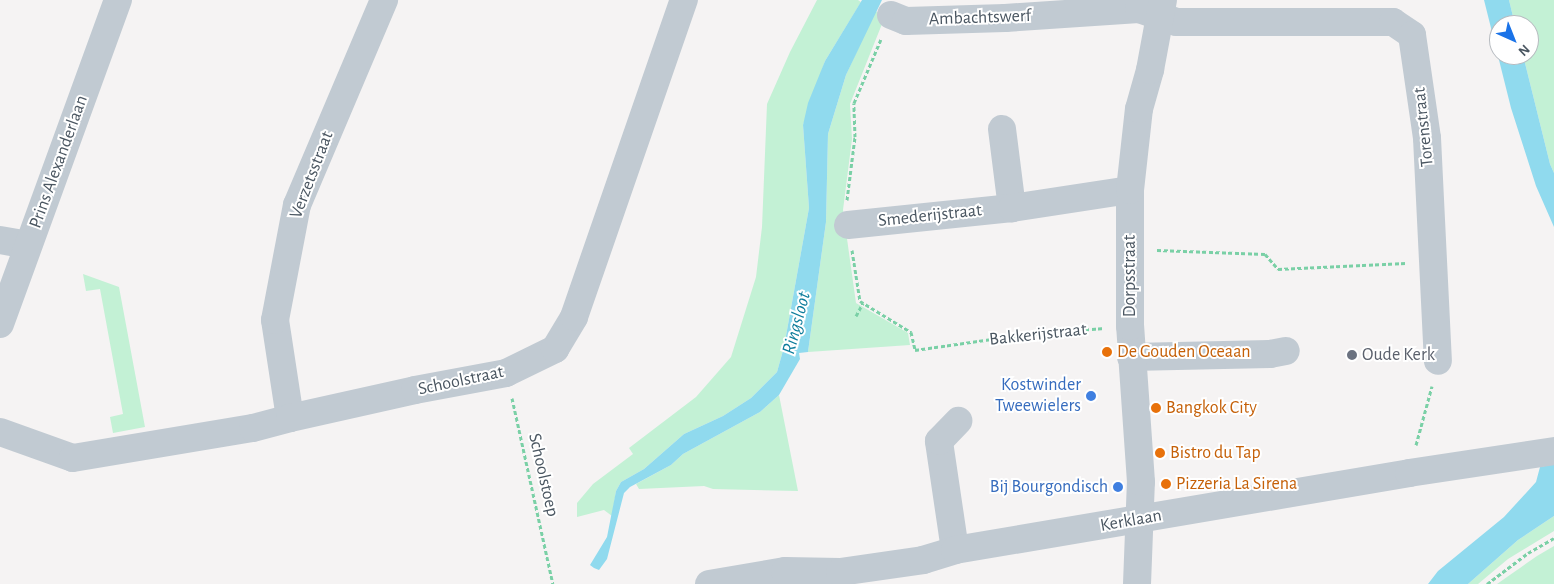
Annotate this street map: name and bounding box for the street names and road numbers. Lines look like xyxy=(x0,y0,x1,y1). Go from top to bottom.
street label: Ambachtswerf xyxy=(928,5,1032,31)
street label: Torenstraat xyxy=(1409,86,1439,168)
street label: Prins Alexanderlaan xyxy=(25,93,93,231)
street label: Verzetsstraat xyxy=(285,128,339,222)
street label: Smederijstraat xyxy=(877,200,983,232)
street label: Dorpsstraat xyxy=(1119,235,1141,317)
street label: Bakkerijstraat xyxy=(988,319,1088,351)
street label: Schoolstraat xyxy=(416,361,506,401)
street label: Schoolstoep xyxy=(523,431,563,519)
street label: Kerklaan xyxy=(1099,505,1163,537)

